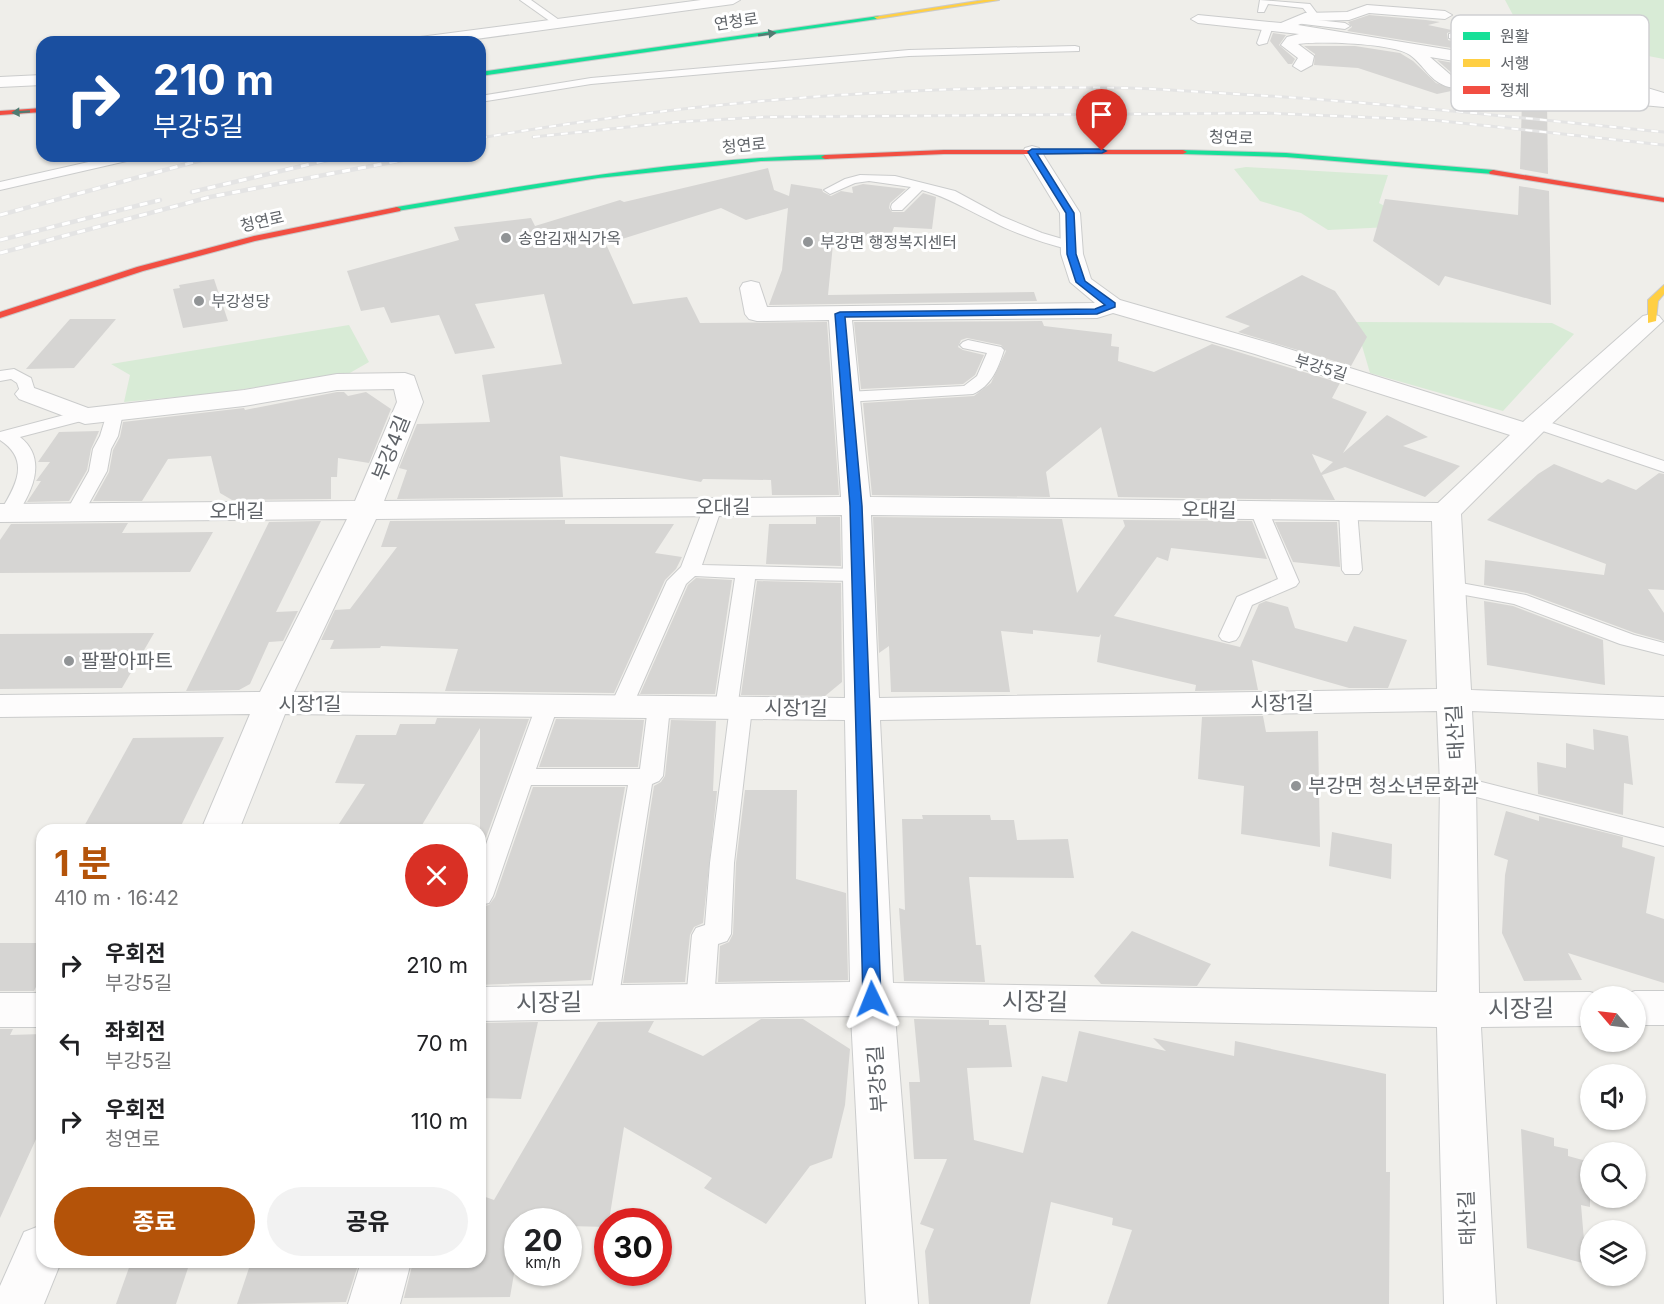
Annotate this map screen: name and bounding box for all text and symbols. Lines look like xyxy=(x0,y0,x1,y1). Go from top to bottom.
street label: 연청로 xyxy=(713,8,760,34)
legend xyxy=(1451,15,1649,111)
text: 원활 xyxy=(1500,26,1530,46)
one-way arrow xyxy=(757,29,776,38)
text: 서행 xyxy=(1500,53,1529,73)
text: 210 m xyxy=(153,54,274,105)
icon: right xyxy=(54,60,132,138)
text: 정체 xyxy=(1500,80,1529,100)
pin xyxy=(1076,89,1127,151)
icon: arrive xyxy=(1085,98,1118,131)
one-way arrow xyxy=(11,107,30,116)
text: 부강5길 xyxy=(153,110,244,143)
street label: 청연로 xyxy=(1209,126,1254,148)
street label: 청연로 xyxy=(721,133,767,157)
street label: 청연로 xyxy=(238,206,286,236)
place label: 송암김재식가옥 xyxy=(518,228,621,248)
marker: 송암김재식가옥 xyxy=(499,231,513,245)
place label: 부강면 행정복지센터 xyxy=(820,232,957,252)
marker: 부강면 행정복지센터 xyxy=(801,235,815,249)
place label: 부강성당 xyxy=(211,291,270,311)
marker: 부강성당 xyxy=(192,294,206,308)
street label: 부강5길 xyxy=(1292,350,1350,384)
street label: 부강4길 xyxy=(367,412,415,484)
street label: 오대길 xyxy=(695,495,751,519)
street label: 오대길 xyxy=(1181,498,1237,522)
street label: 오대길 xyxy=(209,499,265,523)
place label: 팔팔아파트 xyxy=(81,649,173,673)
marker: 팔팔아파트 xyxy=(62,654,76,668)
street label: 시장1길 xyxy=(1250,690,1314,716)
street label: 시장1길 xyxy=(278,692,342,716)
street label: 시장1길 xyxy=(764,695,828,721)
street label: 태산길 xyxy=(1442,704,1468,760)
place label: 부강면 청소년문화관 xyxy=(1308,774,1479,798)
marker: 부강면 청소년문화관 xyxy=(1289,779,1303,793)
text: 1 분 xyxy=(54,841,111,885)
button: close xyxy=(405,844,468,907)
text: 410 m · 16:42 xyxy=(54,886,179,910)
text: 우회전 xyxy=(105,940,166,966)
icon: right xyxy=(54,949,87,982)
text: 210 m xyxy=(406,952,468,978)
position arrow xyxy=(840,967,904,1031)
text: 부강5길 xyxy=(105,971,172,995)
street label: 시장길 xyxy=(1002,986,1068,1017)
north arrow xyxy=(1580,986,1646,1052)
map controls xyxy=(1580,986,1646,1286)
street label: 시장길 xyxy=(516,987,582,1018)
street label: 시장길 xyxy=(1488,993,1554,1024)
text: 좌회전 xyxy=(105,1018,166,1044)
icon: left xyxy=(54,1027,87,1060)
text: 70 m xyxy=(417,1030,468,1056)
street label: 부강5길 xyxy=(863,1045,891,1113)
text: 부강5길 xyxy=(105,1049,172,1073)
button: sound xyxy=(1580,1064,1646,1130)
text: 우회전 xyxy=(105,1096,166,1122)
icon: right xyxy=(54,1105,87,1138)
text: 110 m xyxy=(411,1108,468,1134)
text: 청연로 xyxy=(105,1127,160,1151)
button: search xyxy=(1580,1142,1646,1208)
button: 종료 xyxy=(54,1187,255,1256)
button: 공유 xyxy=(267,1187,468,1256)
street label: 태산길 xyxy=(1454,1190,1480,1246)
speed limit sign: 30 xyxy=(594,1208,672,1286)
button: layers xyxy=(1580,1220,1646,1286)
text: 20 xyxy=(523,1222,563,1258)
text: km/h xyxy=(525,1253,561,1272)

